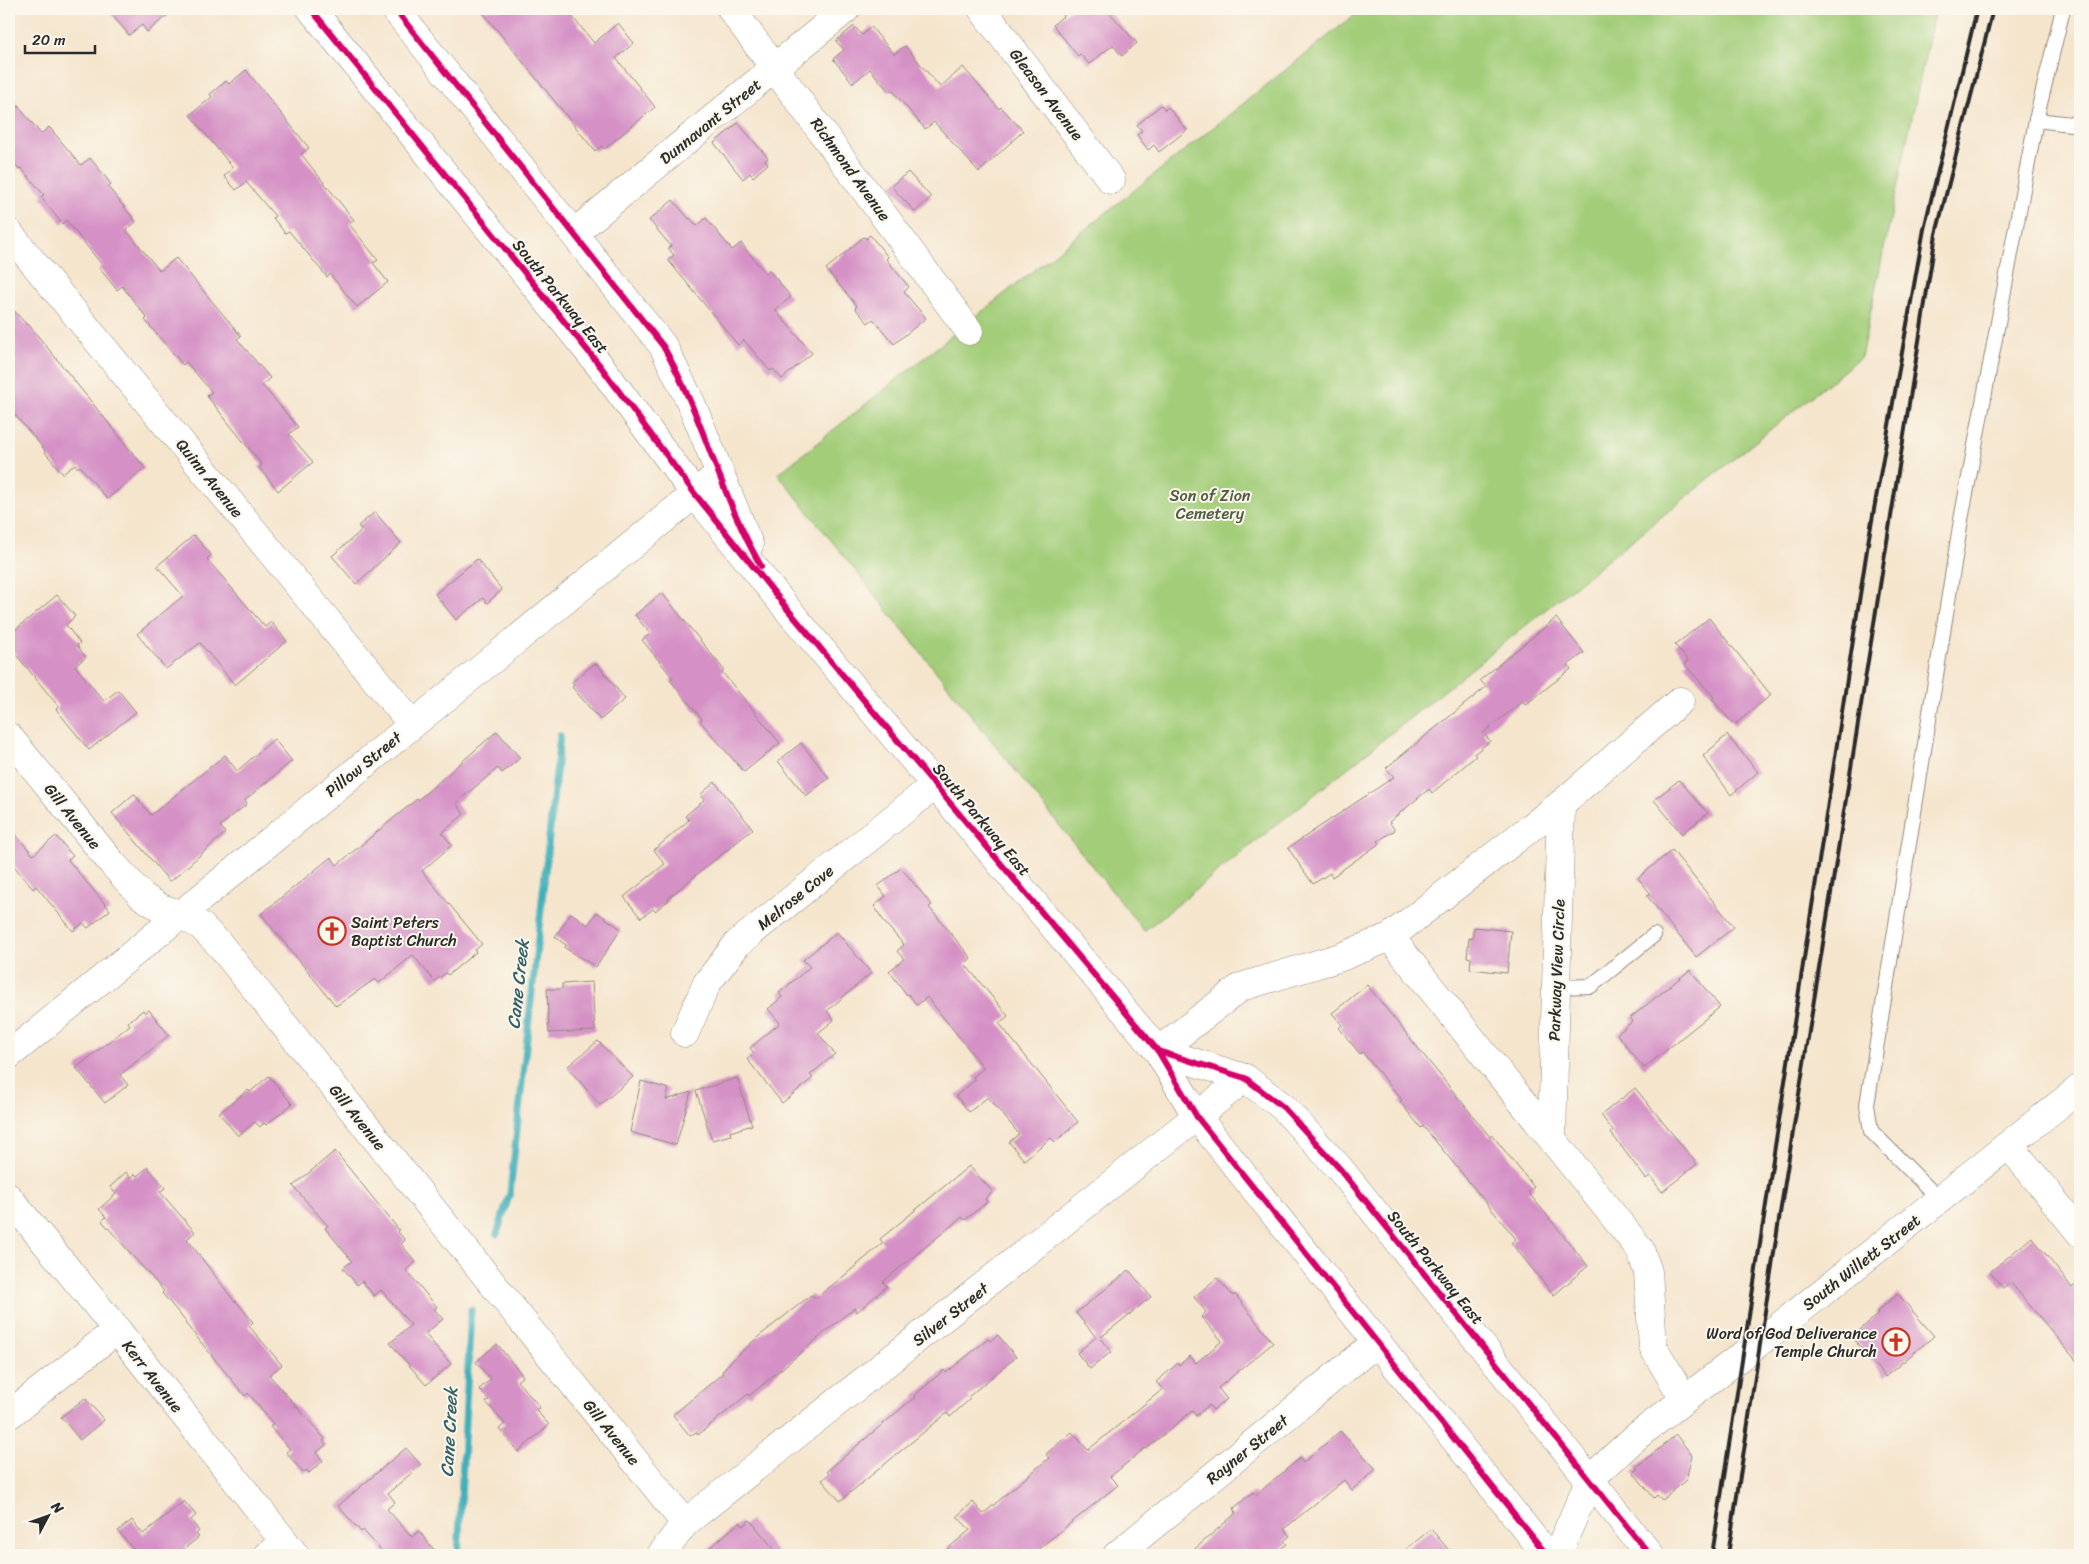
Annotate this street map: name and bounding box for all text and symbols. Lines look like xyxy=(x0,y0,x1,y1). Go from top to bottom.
scale bar xyxy=(25,22,95,54)
text: 20 m xyxy=(32,27,66,53)
street label: Gleason Avenue xyxy=(1002,42,1091,147)
street label: Dunnavant Street xyxy=(653,71,768,172)
street label: Richmond Avenue xyxy=(803,111,899,228)
street label: South Parkway East xyxy=(505,232,616,360)
street label: Quinn Avenue xyxy=(168,432,251,525)
park label: Son of Zion Cemetery xyxy=(1170,481,1251,528)
street label: Pillow Street xyxy=(318,724,409,805)
street label: South Parkway East xyxy=(925,756,1038,883)
street label: Gill Avenue xyxy=(36,776,109,856)
street label: Melrose Cove xyxy=(750,857,840,938)
street label: Parkway View Circle xyxy=(1540,898,1573,1041)
place label: Saint Peters Baptist Church xyxy=(351,908,457,955)
church icon: Saint Peters Baptist Church xyxy=(317,916,347,946)
water label: Cane Creek xyxy=(497,936,539,1030)
street label: Gill Avenue xyxy=(321,1077,394,1157)
street label: South Parkway East xyxy=(1380,1203,1491,1331)
street label: South Willett Street xyxy=(1795,1206,1927,1318)
street label: Silver Street xyxy=(905,1274,996,1354)
place label: Word of God Deliverance Temple Church xyxy=(1706,1319,1877,1366)
church icon: Word of God Deliverance Temple Church xyxy=(1881,1327,1911,1357)
street label: Kerr Avenue xyxy=(114,1333,191,1419)
water label: Cane Creek xyxy=(431,1385,467,1478)
street label: Gill Avenue xyxy=(575,1392,648,1472)
street label: Rayner Street xyxy=(1199,1406,1296,1492)
north arrow xyxy=(22,1492,72,1542)
text: N xyxy=(44,1495,70,1520)

